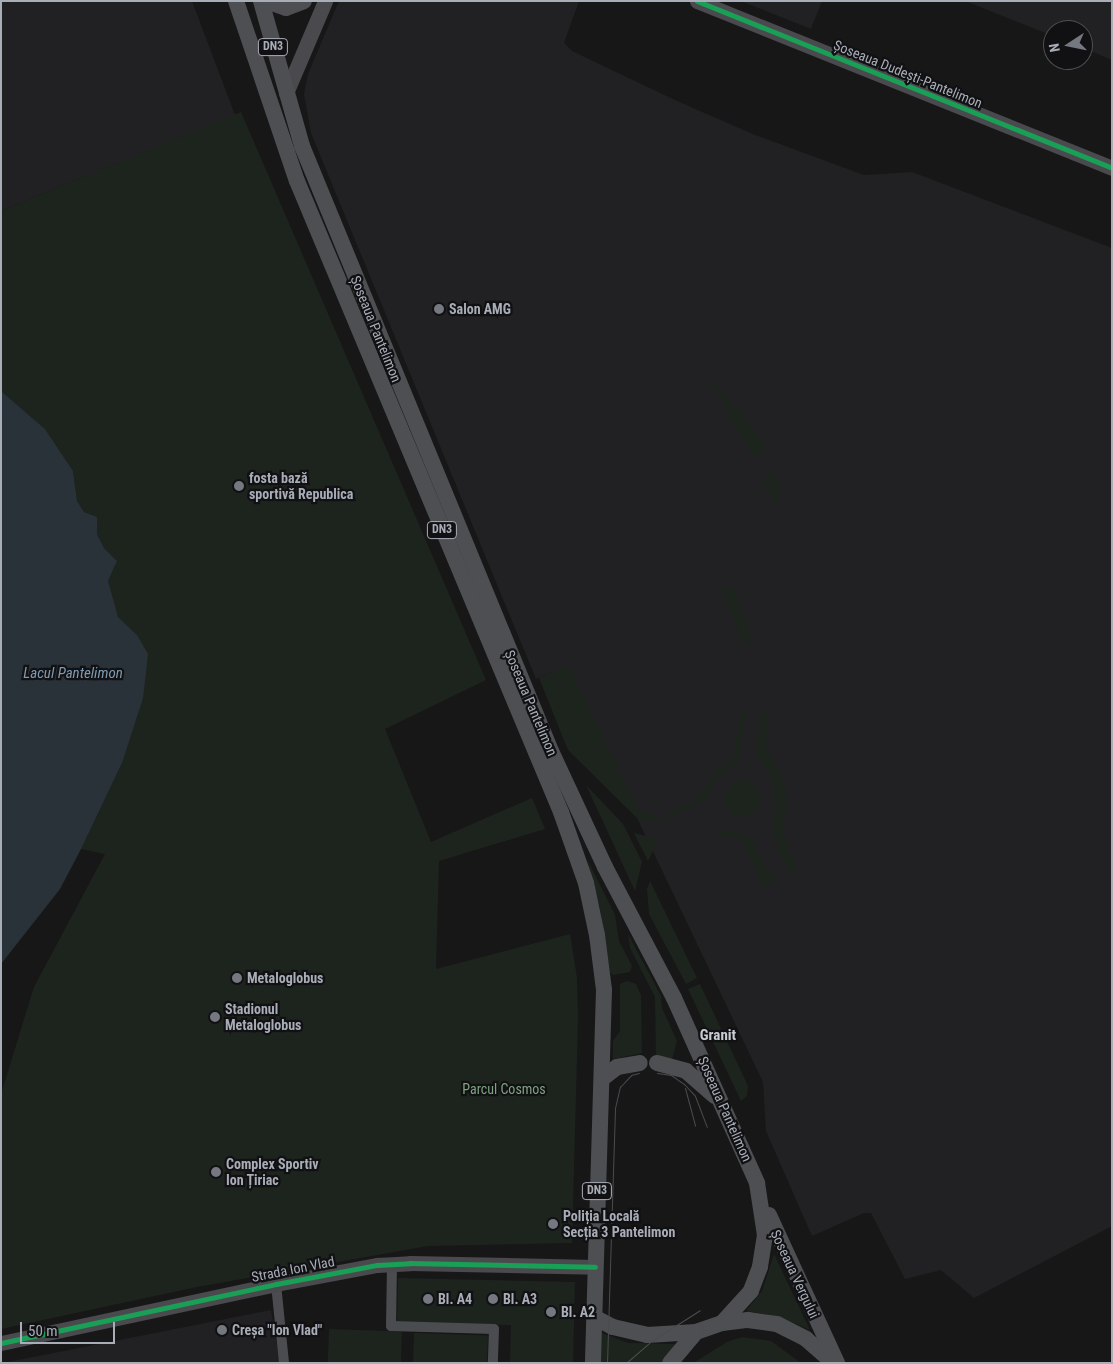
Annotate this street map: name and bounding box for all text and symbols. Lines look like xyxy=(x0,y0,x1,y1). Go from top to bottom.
north arrow xyxy=(1043,20,1093,70)
street label: Șoseaua Dudești-Pantelimon xyxy=(831,36,985,112)
road number: DN3 xyxy=(257,38,289,56)
text: N xyxy=(1046,42,1063,53)
street label: Șoseaua Pantelimon xyxy=(347,273,405,385)
place label: Salon AMG xyxy=(449,301,511,317)
marker: Salon AMG xyxy=(433,303,445,315)
place label: fosta bază sportivă Republica xyxy=(249,470,353,502)
marker: fosta bază sportivă Republica xyxy=(233,480,245,492)
road number: DN3 xyxy=(426,520,458,540)
street label: Șoseaua Pantelimon xyxy=(501,648,561,758)
water label: Lacul Pantelimon xyxy=(23,665,123,683)
place label: Metaloglobus xyxy=(247,970,323,986)
marker: Metaloglobus xyxy=(231,972,243,984)
place label: Stadionul Metaloglobus xyxy=(225,1001,301,1034)
marker: Stadionul Metaloglobus xyxy=(209,1011,221,1023)
district label: Granit xyxy=(700,1027,736,1045)
street label: Șoseaua Pantelimon xyxy=(694,1054,756,1164)
park label: Parcul Cosmos xyxy=(462,1081,546,1097)
place label: Complex Sportiv Ion Țiriac xyxy=(226,1156,319,1188)
marker: Complex Sportiv Ion Țiriac xyxy=(210,1166,222,1178)
road number: DN3 xyxy=(581,1182,613,1200)
place label: Poliția Locală Secția 3 Pantelimon xyxy=(563,1208,675,1240)
marker: Poliția Locală Secția 3 Pantelimon xyxy=(547,1218,559,1230)
street label: Șoseaua Vergului xyxy=(767,1227,823,1321)
street label: Strada Ion Vlad xyxy=(250,1253,336,1285)
place label: Bl. A4 xyxy=(438,1291,472,1307)
place label: Bl. A3 xyxy=(503,1291,537,1307)
marker: Bl. A4 xyxy=(422,1293,434,1305)
marker: Bl. A3 xyxy=(487,1293,499,1305)
place label: Bl. A2 xyxy=(561,1304,595,1320)
marker: Bl. A2 xyxy=(545,1306,557,1318)
scale bar xyxy=(22,1312,118,1344)
text: 50 m xyxy=(28,1322,58,1340)
place label: Creșa "Ion Vlad" xyxy=(232,1322,322,1338)
marker: Creșa "Ion Vlad" xyxy=(216,1324,228,1336)

